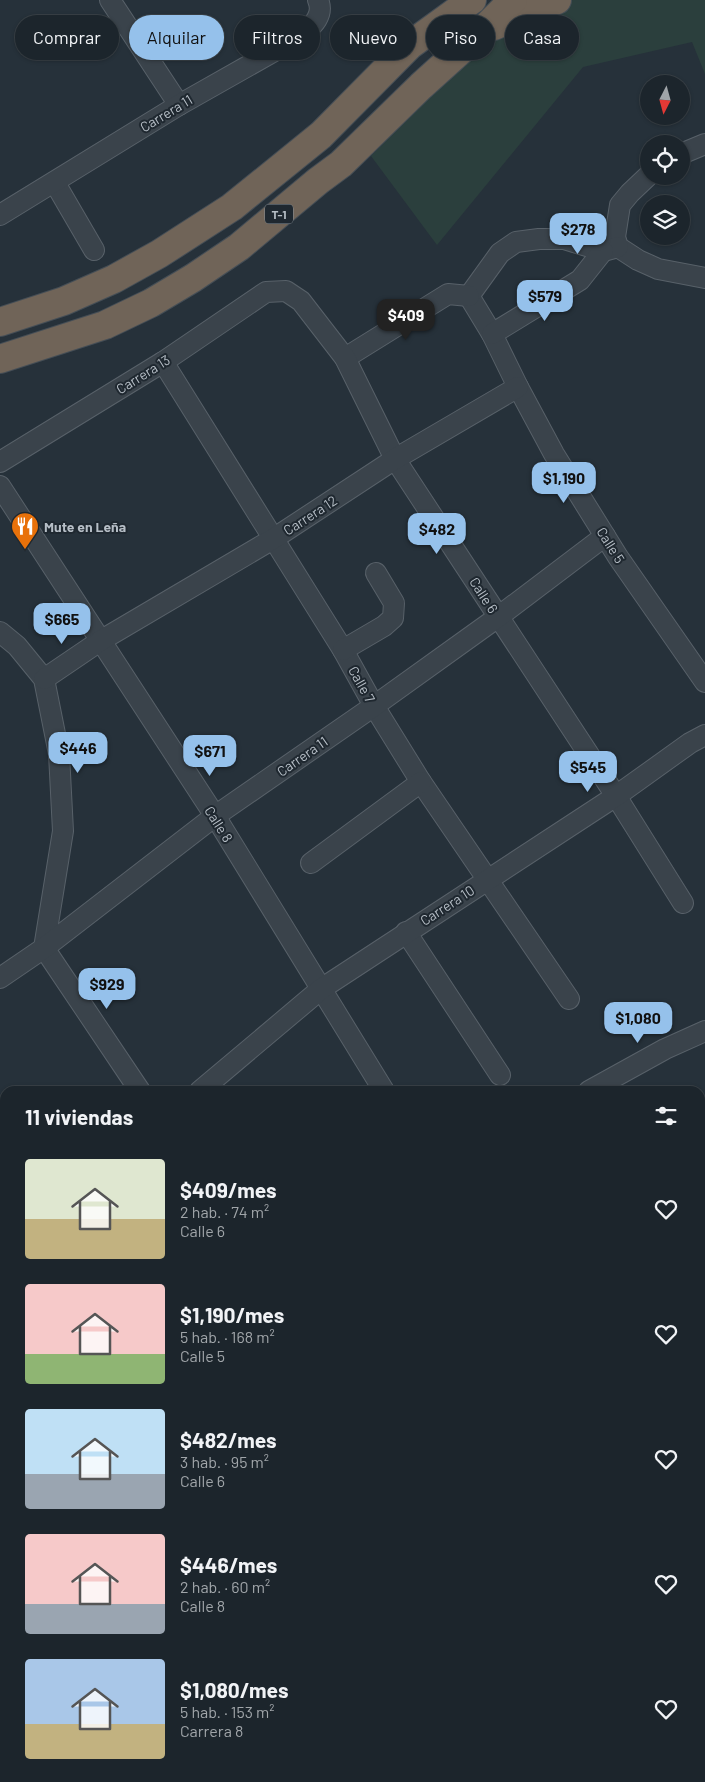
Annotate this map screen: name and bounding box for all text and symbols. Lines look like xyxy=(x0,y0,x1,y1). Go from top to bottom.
chip: Comprar xyxy=(15,15,119,60)
chip: Alquilar xyxy=(129,15,224,60)
chip: Filtros xyxy=(234,15,320,60)
chip: Nuevo xyxy=(330,15,416,60)
chip: Piso xyxy=(426,15,495,60)
chip: Casa xyxy=(505,15,579,60)
north arrow xyxy=(640,75,690,125)
map controls xyxy=(640,75,690,245)
street label: Carrera 11 xyxy=(137,91,195,135)
button: locate xyxy=(640,135,690,185)
button: layers xyxy=(640,195,690,245)
road number: T-1 xyxy=(265,204,293,223)
pin: $278 xyxy=(548,212,608,255)
text: $278 xyxy=(561,219,595,238)
pin: $579 xyxy=(515,280,575,322)
text: $579 xyxy=(528,286,562,305)
pin: $409 xyxy=(376,298,436,341)
text: $409 xyxy=(388,305,424,324)
street label: Carrera 13 xyxy=(113,351,173,397)
pin: $1,190 xyxy=(523,462,605,504)
text: $1,190 xyxy=(543,468,585,487)
street label: Carrera 12 xyxy=(280,491,340,539)
restaurant icon: Mute en Leña xyxy=(10,511,40,550)
pin: $482 xyxy=(407,512,467,555)
place label: Mute en Leña xyxy=(44,518,126,535)
text: $482 xyxy=(419,519,455,538)
street label: Calle 5 xyxy=(593,524,629,566)
street label: Calle 6 xyxy=(466,574,502,616)
pin: $665 xyxy=(32,602,92,645)
text: $665 xyxy=(45,609,79,628)
street label: Calle 7 xyxy=(345,663,379,705)
pin: $446 xyxy=(48,732,108,774)
street label: Carrera 11 xyxy=(273,732,331,780)
pin: $671 xyxy=(180,734,240,777)
text: $446 xyxy=(59,738,97,757)
text: $671 xyxy=(194,741,226,760)
pin: $545 xyxy=(558,750,618,793)
text: $545 xyxy=(570,757,606,776)
street label: Calle 8 xyxy=(201,803,237,845)
street label: Carrera 10 xyxy=(417,881,477,929)
pin: $929 xyxy=(77,968,137,1010)
text: $929 xyxy=(89,974,125,993)
pin: $1,080 xyxy=(597,1002,679,1044)
text: $1,080 xyxy=(615,1008,661,1027)
icon: filters xyxy=(652,1102,680,1130)
text: 11 viviendas xyxy=(25,1104,133,1129)
text: $409/mes xyxy=(180,1177,277,1202)
icon: home xyxy=(65,1179,125,1239)
icon: heart xyxy=(652,1195,680,1223)
text: 2 hab. · 74 m² xyxy=(180,1202,269,1221)
text: Calle 6 xyxy=(180,1221,225,1240)
text: $1,190/mes xyxy=(180,1302,284,1327)
icon: home xyxy=(65,1304,125,1364)
icon: heart xyxy=(652,1320,680,1348)
text: 5 hab. · 168 m² xyxy=(180,1327,275,1346)
text: Calle 5 xyxy=(180,1346,225,1365)
text: $482/mes xyxy=(180,1427,277,1452)
icon: home xyxy=(65,1429,125,1489)
icon: heart xyxy=(652,1445,680,1473)
text: 3 hab. · 95 m² xyxy=(180,1452,269,1471)
text: Calle 6 xyxy=(180,1471,225,1490)
text: $446/mes xyxy=(180,1552,277,1577)
icon: home xyxy=(65,1554,125,1614)
icon: heart xyxy=(652,1570,680,1598)
text: 2 hab. · 60 m² xyxy=(180,1577,270,1596)
text: Calle 8 xyxy=(180,1596,225,1615)
text: $1,080/mes xyxy=(180,1677,288,1702)
icon: home xyxy=(65,1679,125,1739)
icon: heart xyxy=(652,1695,680,1723)
text: 5 hab. · 153 m² xyxy=(180,1702,275,1721)
text: Carrera 8 xyxy=(180,1721,243,1740)

